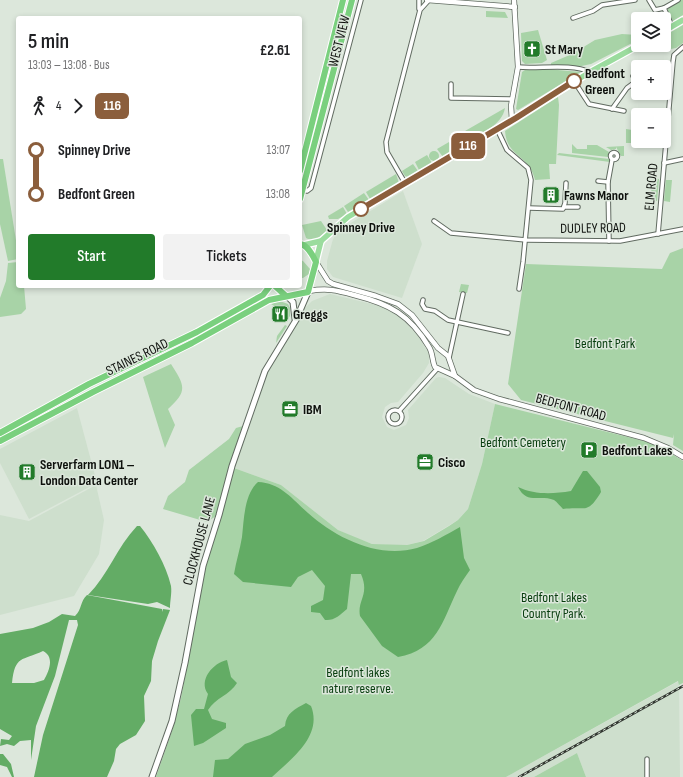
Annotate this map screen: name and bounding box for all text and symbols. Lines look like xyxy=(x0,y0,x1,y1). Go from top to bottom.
map controls xyxy=(631,12,671,148)
button: layers xyxy=(631,12,671,52)
street label: WEST VIEW xyxy=(324,13,354,69)
text: 5 min xyxy=(28,28,69,55)
church icon: St Mary xyxy=(522,39,542,59)
text: £2.61 xyxy=(260,41,290,60)
place label: St Mary xyxy=(545,41,583,58)
text: 13:03 – 13:08 · Bus xyxy=(28,57,110,73)
button: + xyxy=(631,60,671,100)
place label: Bedfont Green xyxy=(585,65,625,98)
marker: Bedfont Green xyxy=(566,73,582,89)
icon: walk xyxy=(28,95,50,117)
icon: forward xyxy=(67,95,89,117)
text: 116 xyxy=(103,97,121,114)
text: 4 xyxy=(56,98,61,114)
button: − xyxy=(631,108,671,148)
line badge: 116 xyxy=(445,133,491,159)
text: 116 xyxy=(459,137,477,154)
text: Spinney Drive xyxy=(58,141,131,160)
text: 13:07 xyxy=(267,142,290,158)
street label: ELM ROAD xyxy=(640,162,662,211)
text: Bedfont Green xyxy=(58,185,135,204)
building icon: Fawns Manor xyxy=(541,185,561,205)
text: 13:08 xyxy=(266,186,290,202)
place label: Fawns Manor xyxy=(564,187,629,204)
marker: Spinney Drive xyxy=(353,201,369,217)
place label: Spinney Drive xyxy=(327,219,395,236)
street label: DUDLEY ROAD xyxy=(560,219,626,237)
button: Start xyxy=(28,234,155,280)
button: Tickets xyxy=(163,234,290,280)
restaurant icon: Greggs xyxy=(270,304,290,324)
place label: Greggs xyxy=(293,306,328,323)
street label: STAINES ROAD xyxy=(103,335,171,379)
park label: Bedfont Park xyxy=(575,335,636,352)
street label: BEDFONT ROAD xyxy=(534,389,608,425)
office icon: IBM xyxy=(280,399,300,419)
place label: IBM xyxy=(303,401,322,418)
park label: Bedfont Cemetery xyxy=(480,434,567,451)
parking icon: Bedfont Lakes xyxy=(579,440,599,460)
place label: Bedfont Lakes xyxy=(602,442,672,459)
office icon: Cisco xyxy=(415,452,435,472)
place label: Cisco xyxy=(438,454,465,471)
place label: Serverfarm LON1 – London Data Center xyxy=(40,456,139,489)
building icon: Serverfarm LON1 – London Data Center xyxy=(17,462,37,482)
street label: CLOCKHOUSE LANE xyxy=(179,495,219,587)
park label: Bedfont Lakes Country Park. xyxy=(521,589,587,622)
park label: Bedfont lakes nature reserve. xyxy=(323,664,393,697)

